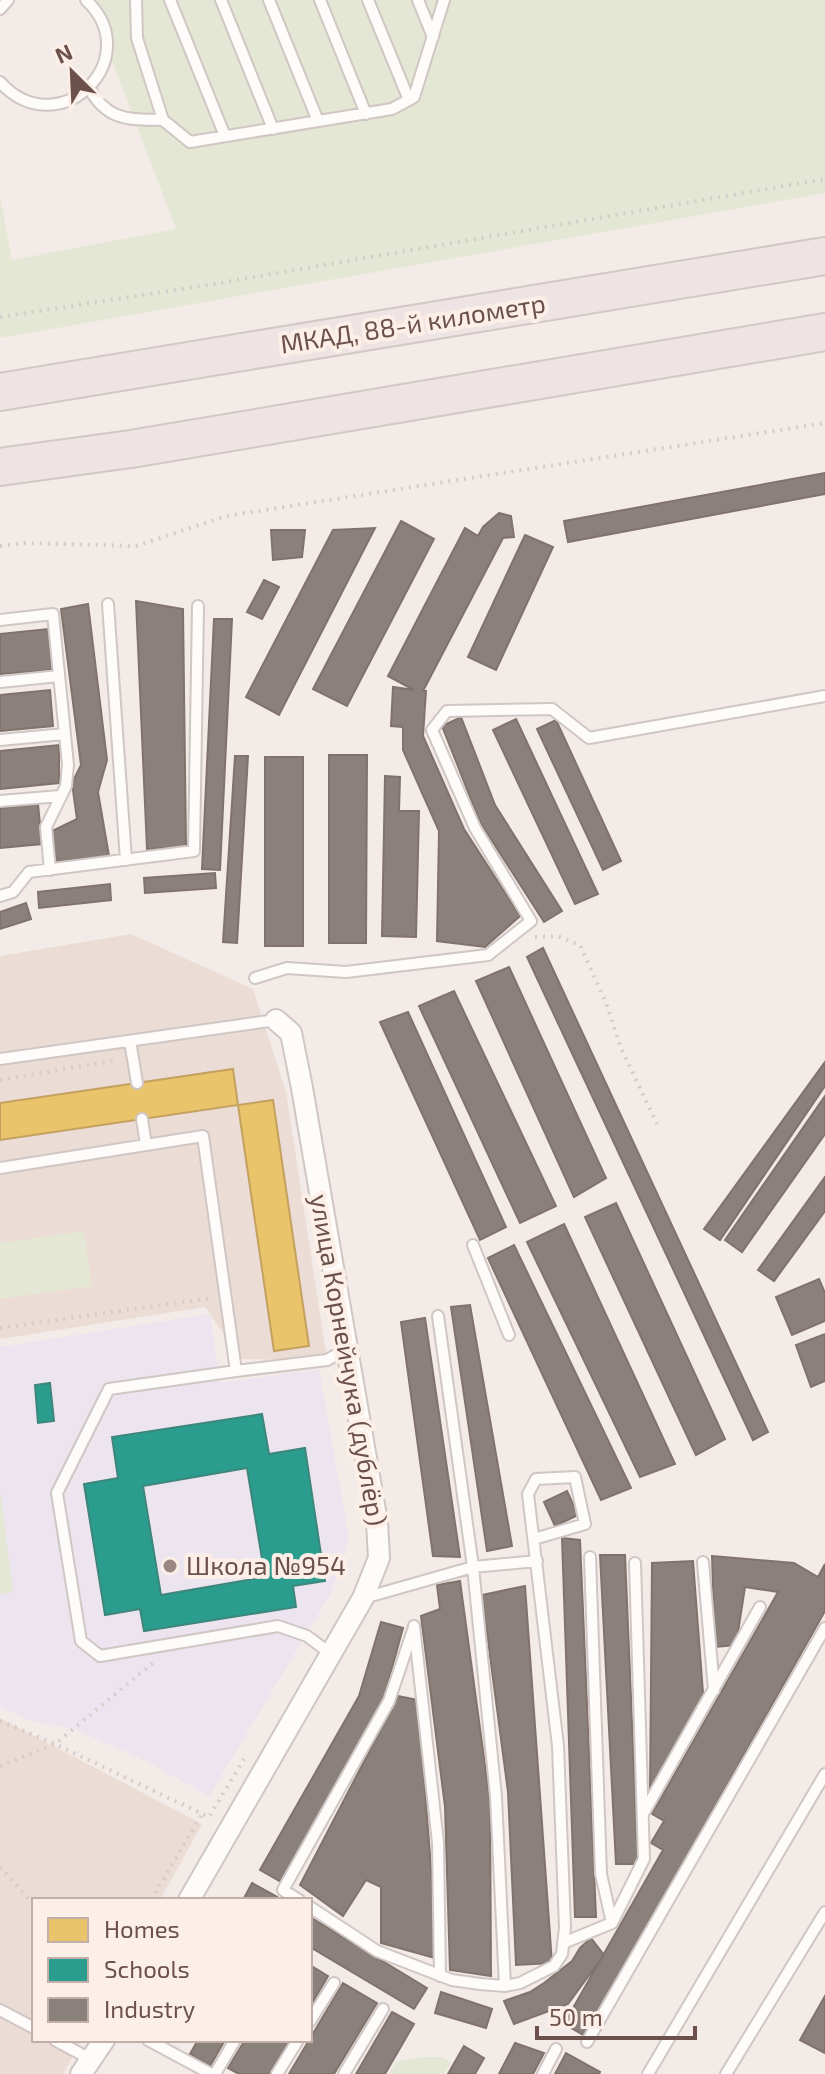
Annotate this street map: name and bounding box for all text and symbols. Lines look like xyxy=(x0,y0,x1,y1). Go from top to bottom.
north arrow xyxy=(32,32,112,112)
text: N xyxy=(51,38,76,68)
street label: МКАД, 88-й километр xyxy=(278,286,548,359)
street label: улица Корнейчука (дублёр) xyxy=(304,1191,394,1528)
place label: Школа №954 xyxy=(186,1549,346,1580)
marker: Школа №954 xyxy=(161,1557,179,1575)
legend xyxy=(32,1898,312,2042)
text: Homes xyxy=(104,1914,180,1943)
text: Schools xyxy=(104,1954,190,1983)
scale bar xyxy=(537,1990,695,2040)
text: Industry xyxy=(104,1994,196,2023)
text: 50 m xyxy=(549,2002,603,2031)

